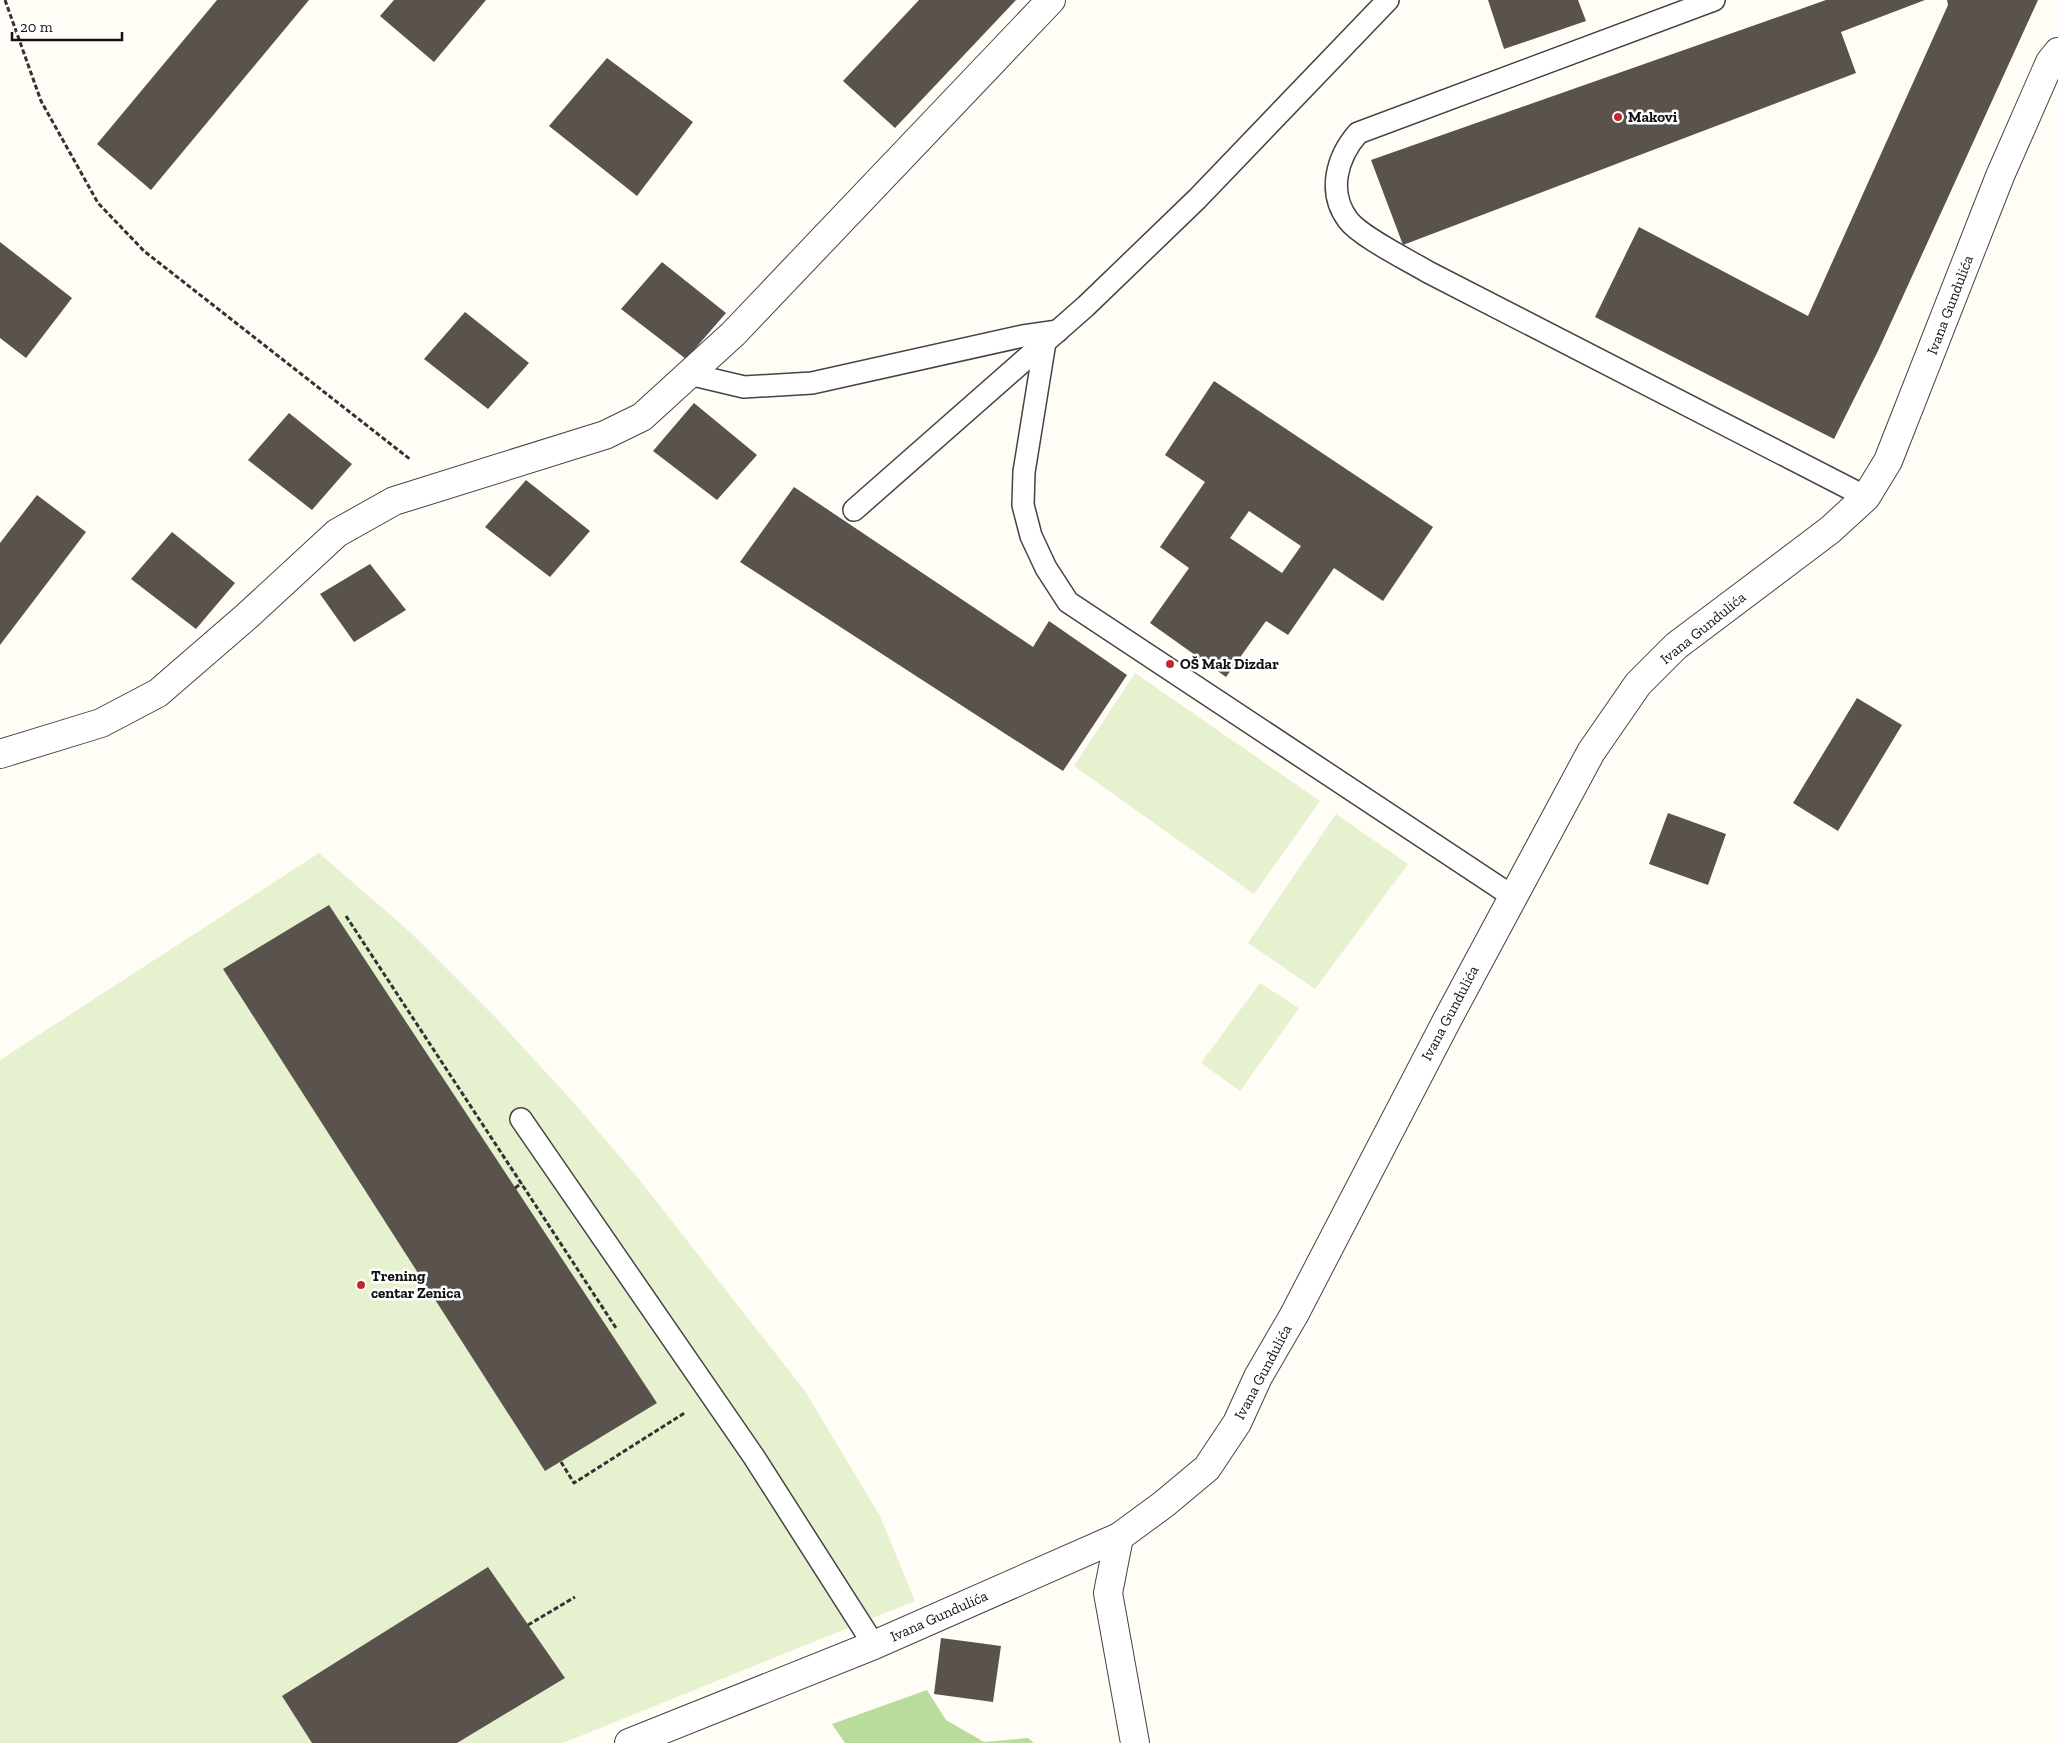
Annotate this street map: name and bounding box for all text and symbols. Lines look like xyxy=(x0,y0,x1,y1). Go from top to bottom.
scale bar xyxy=(12,10,122,42)
text: 20 m xyxy=(20,18,53,36)
place label: Makovi xyxy=(1628,108,1678,126)
marker: Makovi xyxy=(1612,111,1624,123)
street label: Ivana Gundulića xyxy=(1923,253,1977,357)
street label: Ivana Gundulića xyxy=(1657,588,1749,668)
place label: OŠ Mak Dizdar xyxy=(1180,655,1279,673)
marker: OŠ Mak Dizdar xyxy=(1164,658,1176,670)
street label: Ivana Gundulića xyxy=(1417,962,1483,1064)
place label: Trening centar Zenica xyxy=(371,1267,461,1302)
marker: Trening centar Zenica xyxy=(355,1279,367,1291)
street label: Ivana Gundulića xyxy=(1230,1321,1296,1423)
street label: Ivana Gundulića xyxy=(887,1586,991,1646)

